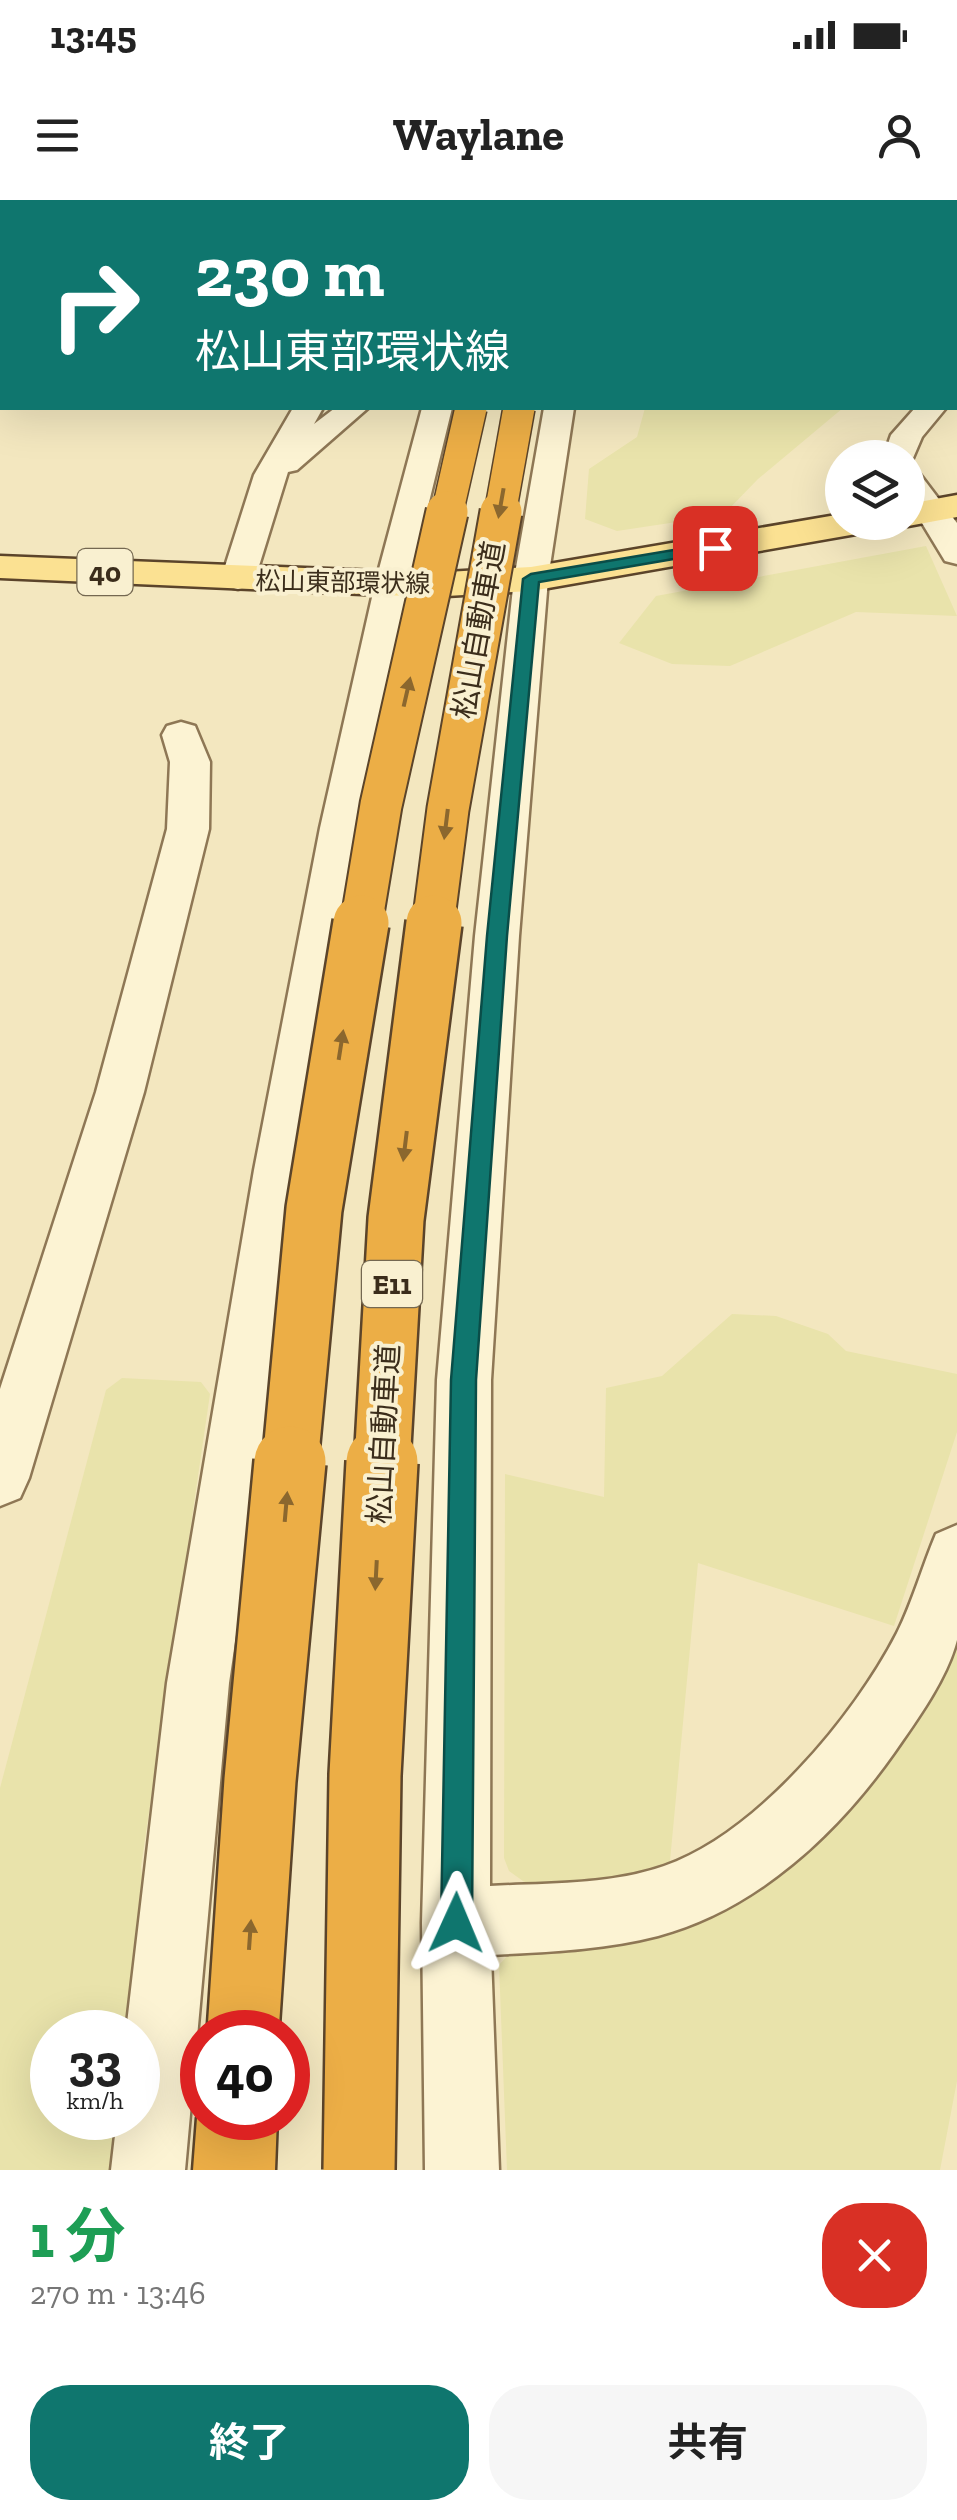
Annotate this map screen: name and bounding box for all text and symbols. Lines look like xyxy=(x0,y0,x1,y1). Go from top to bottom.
text: 13:45 xyxy=(50,12,137,58)
icon: menu xyxy=(30,108,85,163)
text: Waylane xyxy=(393,108,564,162)
icon: person xyxy=(872,108,927,163)
text: 230 m xyxy=(195,230,385,314)
icon: right xyxy=(30,240,160,370)
text: 松山東部環状線 xyxy=(195,325,510,379)
map controls xyxy=(825,440,925,540)
button: layers xyxy=(825,440,925,540)
one-way arrow xyxy=(493,488,508,520)
pin xyxy=(673,506,758,591)
icon: arrive xyxy=(688,521,743,576)
street label: 松山自動車道 xyxy=(446,538,512,722)
road number: 40 xyxy=(78,549,132,595)
street label: 松山東部環状線 xyxy=(255,565,431,599)
one-way arrow xyxy=(400,676,415,707)
one-way arrow xyxy=(438,808,454,840)
one-way arrow xyxy=(334,1029,349,1061)
one-way arrow xyxy=(397,1131,413,1162)
road number: E11 xyxy=(362,1261,422,1307)
street label: 松山自動車道 xyxy=(361,1343,407,1525)
one-way arrow xyxy=(278,1490,294,1522)
one-way arrow xyxy=(368,1559,384,1591)
position arrow xyxy=(404,1871,508,1975)
one-way arrow xyxy=(242,1919,258,1951)
speed limit sign: 40 xyxy=(180,2010,310,2140)
text: 33 xyxy=(68,2033,122,2093)
text: km/h xyxy=(66,2085,124,2115)
text: 1 分 xyxy=(30,2200,125,2272)
button: close xyxy=(822,2203,927,2308)
text: 270 m · 13:46 xyxy=(30,2274,206,2312)
button: 終了 xyxy=(30,2385,469,2500)
button: 共有 xyxy=(489,2385,927,2500)

